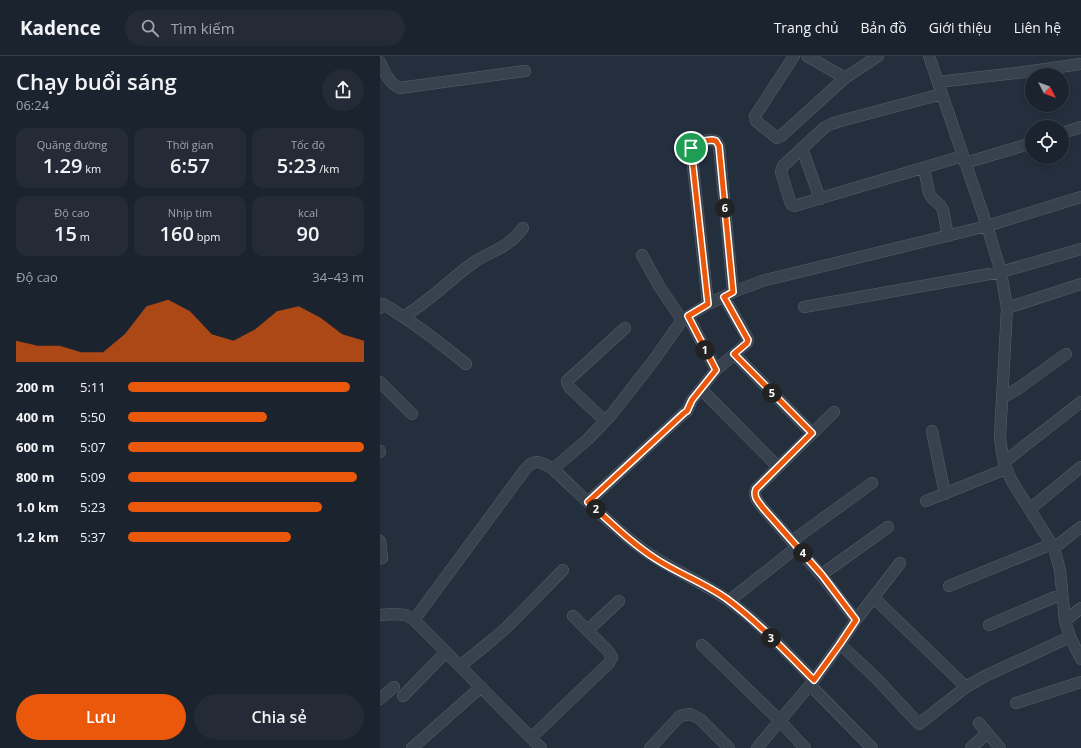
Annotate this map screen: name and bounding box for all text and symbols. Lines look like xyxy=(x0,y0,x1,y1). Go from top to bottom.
search box xyxy=(125,10,405,46)
text: Kadence xyxy=(20,15,101,41)
icon: search xyxy=(139,17,161,39)
text: Tìm kiếm xyxy=(171,18,235,38)
text: Trang chủ xyxy=(774,18,839,37)
text: Bản đồ xyxy=(861,18,907,37)
text: Giới thiệu xyxy=(929,18,992,37)
text: Liên hệ xyxy=(1014,18,1061,37)
text: Chạy buổi sáng xyxy=(16,66,177,96)
north arrow xyxy=(1025,68,1069,112)
map controls xyxy=(1025,68,1069,164)
button: share xyxy=(322,69,364,111)
text: 06:24 xyxy=(16,96,49,114)
button: locate xyxy=(1025,120,1069,164)
pin xyxy=(674,131,708,165)
text: Quãng đường xyxy=(37,137,107,152)
text: Thời gian xyxy=(167,137,213,152)
text: Tốc độ xyxy=(291,137,325,152)
icon: arrive xyxy=(680,137,702,159)
text: 1.29 xyxy=(43,152,82,179)
text: 6:57 xyxy=(170,152,210,179)
text: 5:23 xyxy=(277,152,316,179)
text: km xyxy=(82,161,101,176)
text: /km xyxy=(316,161,339,176)
pin: 6 xyxy=(715,198,735,218)
text: 6 xyxy=(722,200,728,215)
text: Độ cao xyxy=(54,205,90,220)
text: Nhịp tim xyxy=(168,205,212,220)
text: kcal xyxy=(298,205,318,220)
text: 15 xyxy=(54,220,77,247)
text: 160 xyxy=(160,220,194,247)
text: 90 xyxy=(297,220,319,247)
text: m xyxy=(77,229,90,244)
text: bpm xyxy=(194,229,220,244)
text: Độ cao xyxy=(16,268,58,286)
text: 34–43 m xyxy=(312,268,364,286)
pin: 1 xyxy=(695,340,715,360)
text: 1 xyxy=(702,342,708,357)
text: 200 m xyxy=(16,378,54,396)
text: 5:11 xyxy=(80,378,106,396)
pin: 5 xyxy=(762,383,782,403)
text: 5 xyxy=(769,385,775,400)
text: 400 m xyxy=(16,408,54,426)
text: 5:50 xyxy=(80,408,106,426)
text: 600 m xyxy=(16,438,54,456)
text: 5:07 xyxy=(80,438,106,456)
text: 800 m xyxy=(16,468,54,486)
text: 5:09 xyxy=(80,468,106,486)
text: 1.0 km xyxy=(16,498,59,516)
text: 5:23 xyxy=(80,498,106,516)
pin: 2 xyxy=(586,499,606,519)
text: 2 xyxy=(593,501,599,516)
text: 1.2 km xyxy=(16,528,59,546)
text: 5:37 xyxy=(80,528,106,546)
pin: 4 xyxy=(793,543,813,563)
text: 4 xyxy=(800,545,806,560)
pin: 3 xyxy=(761,628,781,648)
text: 3 xyxy=(768,630,774,645)
button: Lưu xyxy=(16,694,186,740)
button: Chia sẻ xyxy=(194,694,364,740)

